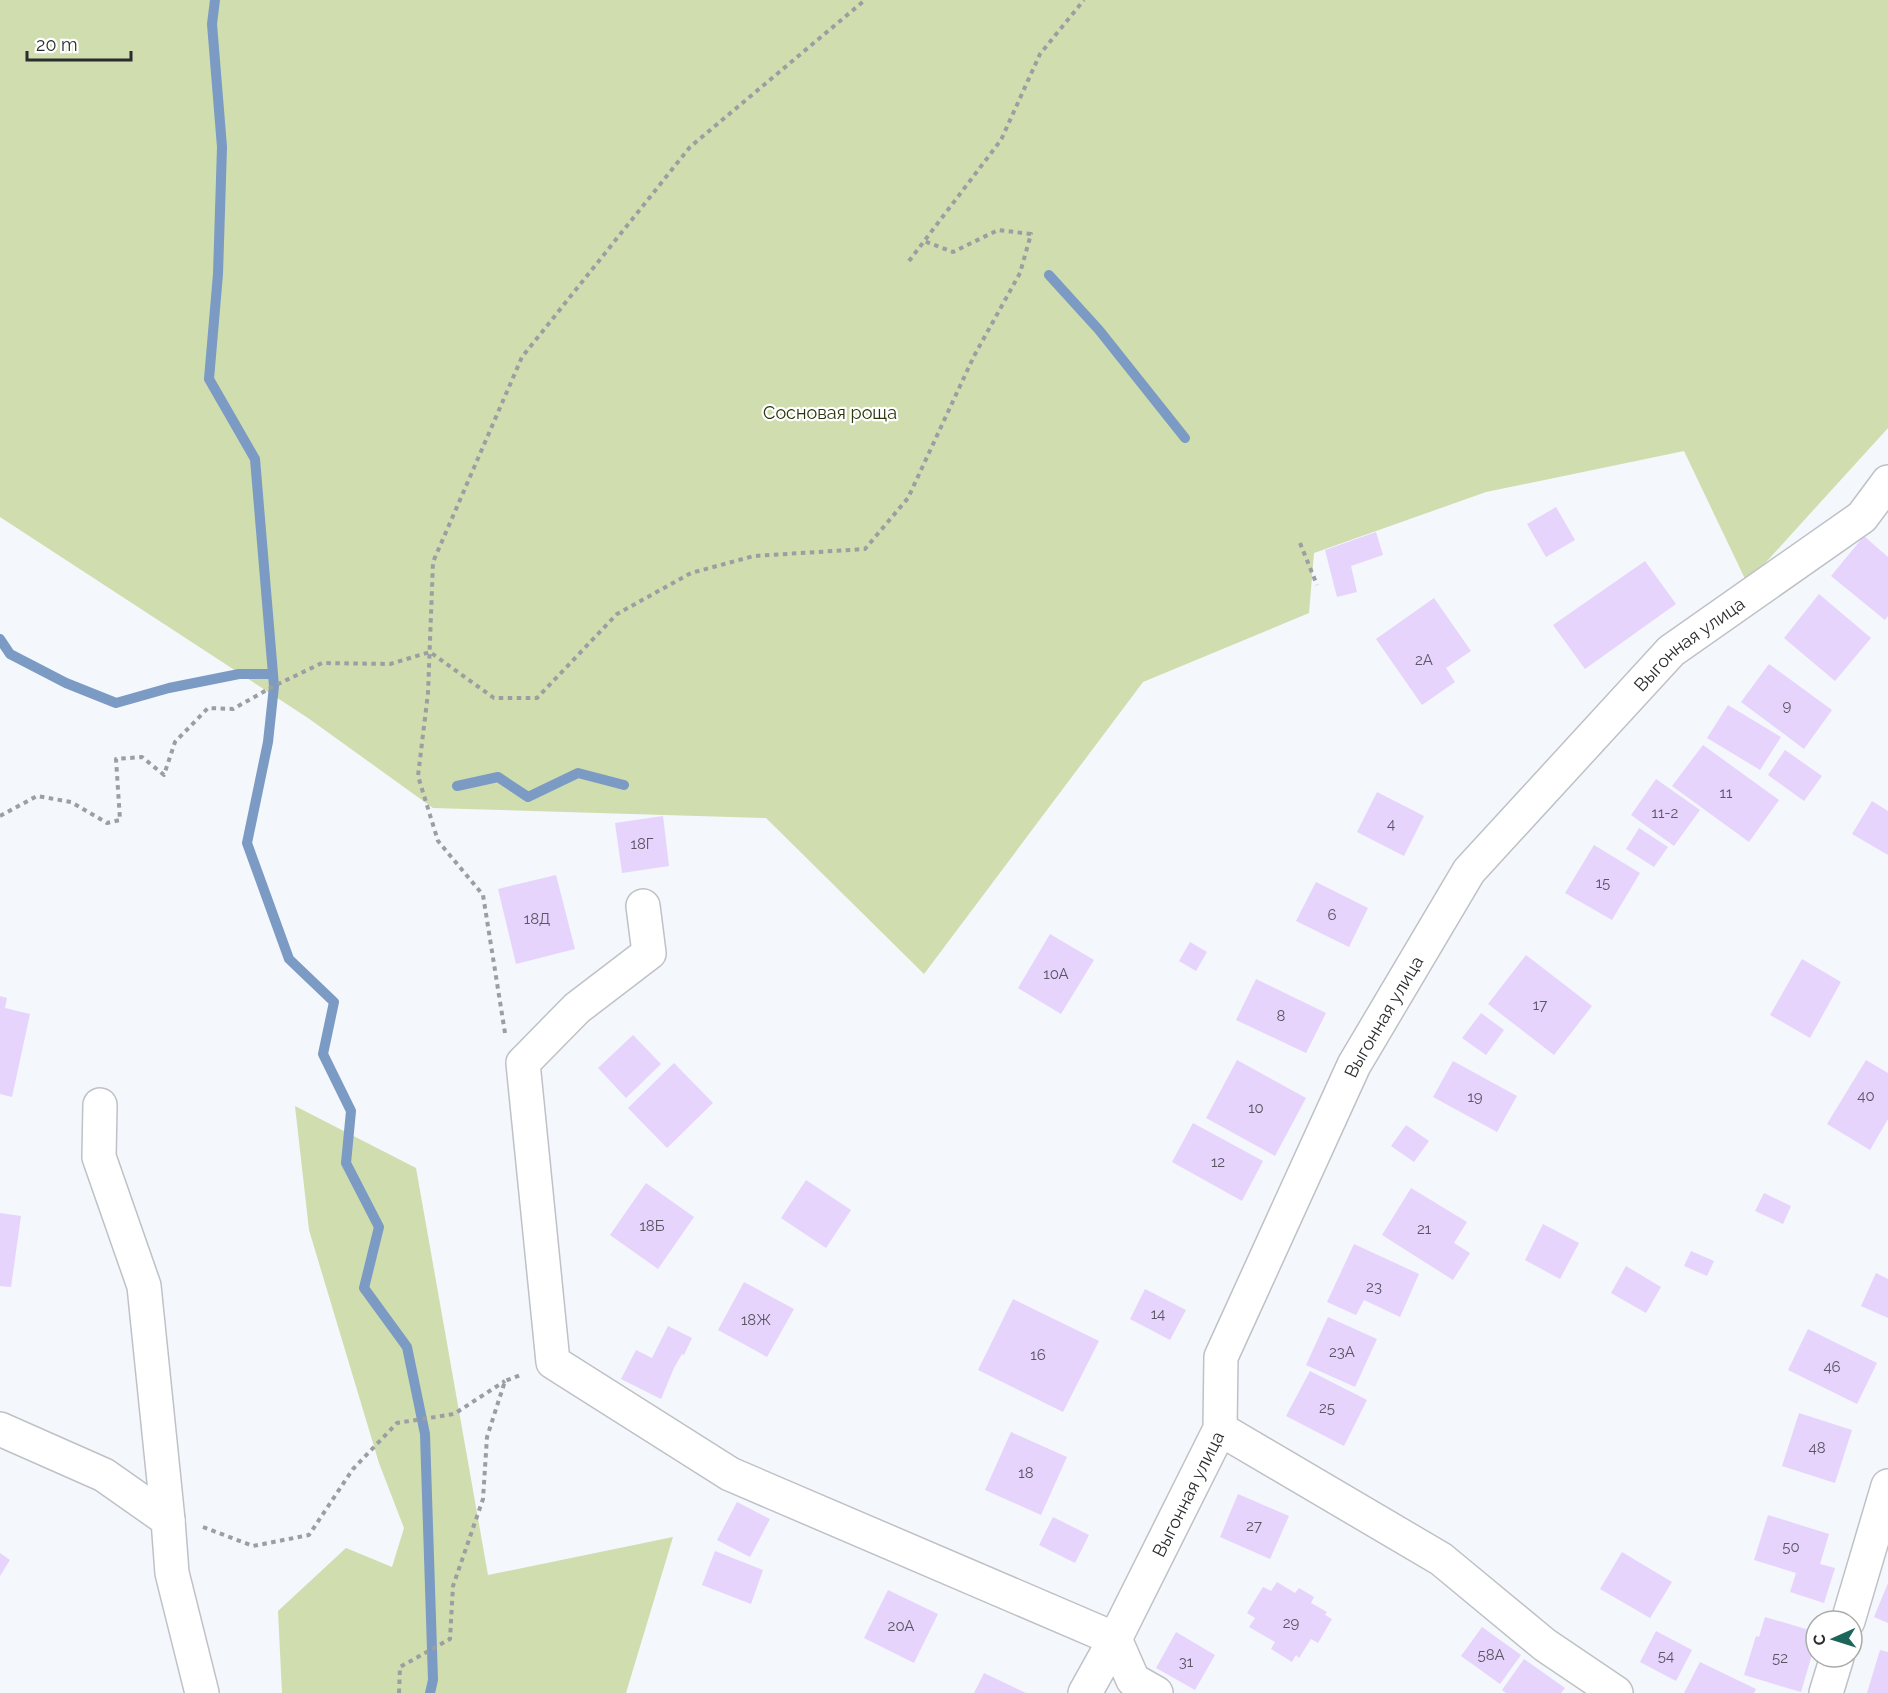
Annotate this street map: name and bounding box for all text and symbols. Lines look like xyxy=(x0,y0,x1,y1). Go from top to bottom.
scale bar xyxy=(27,24,130,62)
text: 20 m xyxy=(36,34,78,55)
park label: Сосновая роща xyxy=(763,402,897,423)
street label: Выгонная улица xyxy=(1629,592,1748,695)
house number: 2А xyxy=(1415,651,1433,669)
house number: 9 xyxy=(1783,697,1792,715)
house number: 11 xyxy=(1720,784,1733,802)
house number: 11-2 xyxy=(1652,804,1679,822)
house number: 4 xyxy=(1387,815,1395,833)
house number: 18Г xyxy=(630,835,654,853)
house number: 15 xyxy=(1596,874,1610,892)
house number: 6 xyxy=(1327,906,1337,924)
house number: 18Д xyxy=(524,910,550,928)
street label: Выгонная улица xyxy=(1339,952,1427,1080)
house number: 10А xyxy=(1043,965,1069,983)
house number: 17 xyxy=(1533,996,1547,1014)
house number: 8 xyxy=(1277,1007,1286,1025)
house number: 40 xyxy=(1857,1087,1875,1105)
house number: 19 xyxy=(1467,1088,1483,1106)
house number: 10 xyxy=(1248,1099,1264,1117)
house number: 12 xyxy=(1211,1153,1225,1171)
house number: 18Б xyxy=(639,1217,665,1235)
house number: 21 xyxy=(1417,1220,1432,1238)
house number: 23 xyxy=(1366,1278,1382,1296)
house number: 14 xyxy=(1151,1305,1165,1323)
house number: 18Ж xyxy=(741,1311,771,1329)
house number: 23А xyxy=(1329,1343,1355,1361)
house number: 16 xyxy=(1030,1346,1046,1364)
house number: 46 xyxy=(1823,1358,1841,1376)
house number: 25 xyxy=(1319,1399,1335,1417)
street label: Выгонная улица xyxy=(1147,1428,1228,1560)
house number: 48 xyxy=(1808,1439,1826,1457)
house number: 18 xyxy=(1018,1464,1034,1482)
house number: 27 xyxy=(1246,1517,1262,1535)
house number: 50 xyxy=(1782,1538,1800,1556)
north arrow xyxy=(1804,1609,1864,1669)
house number: 29 xyxy=(1283,1614,1300,1632)
house number: 20А xyxy=(888,1617,914,1635)
text: С xyxy=(1810,1634,1829,1646)
house number: 58А xyxy=(1477,1646,1505,1664)
house number: 54 xyxy=(1658,1647,1674,1665)
house number: 52 xyxy=(1772,1649,1788,1667)
house number: 31 xyxy=(1179,1653,1194,1671)

